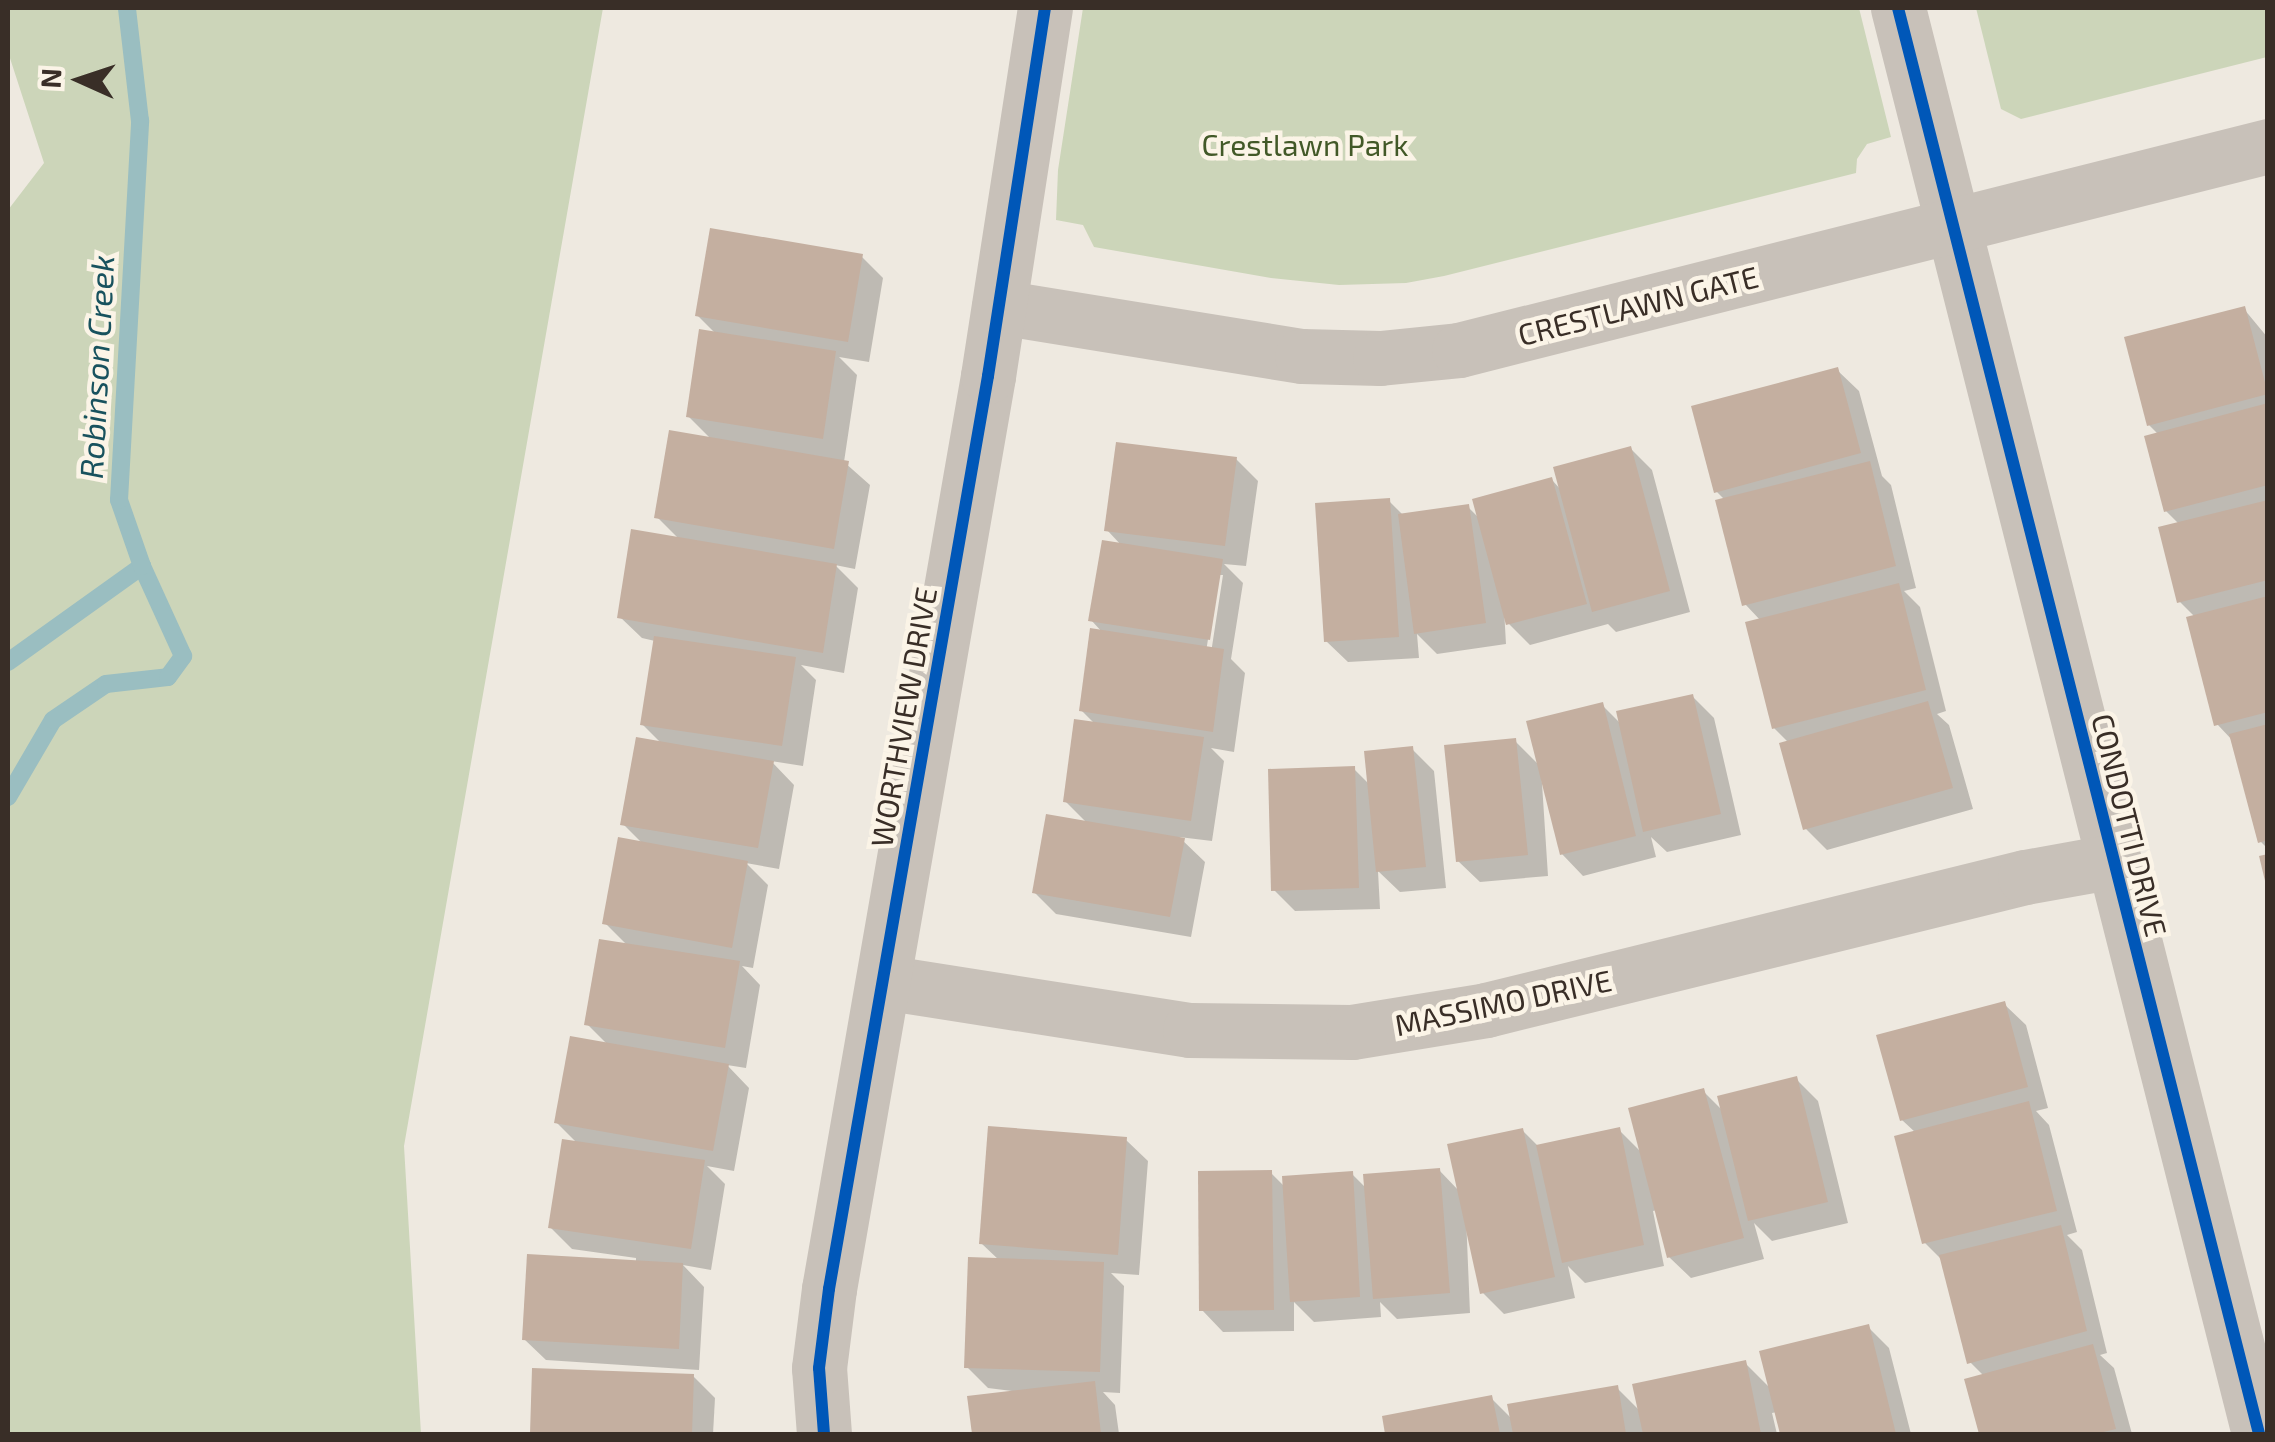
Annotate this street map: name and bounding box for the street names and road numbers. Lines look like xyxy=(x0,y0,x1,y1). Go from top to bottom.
street label: CRESTLAWN GATE xyxy=(1514,258,1762,352)
street label: WORTHVIEW DRIVE xyxy=(862,584,944,850)
street label: CONDOTTI DRIVE xyxy=(2085,710,2175,940)
street label: MASSIMO DRIVE xyxy=(1391,961,1615,1043)

